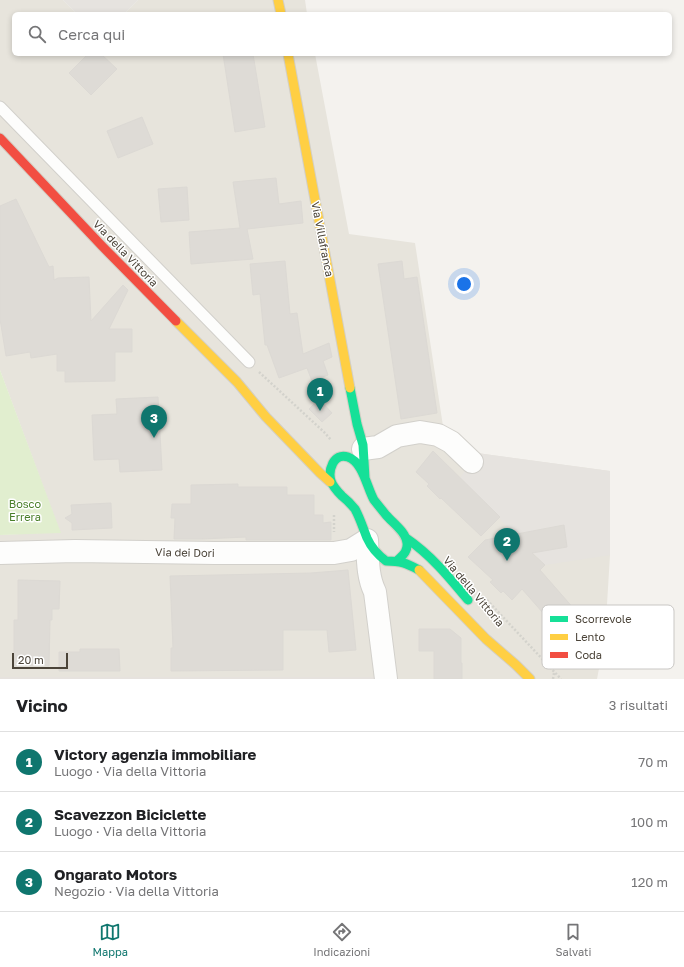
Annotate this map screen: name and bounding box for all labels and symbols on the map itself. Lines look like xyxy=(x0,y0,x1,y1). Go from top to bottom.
street label: Via Villafranca xyxy=(309,200,337,278)
street label: Via della Vittoria xyxy=(91,217,161,289)
your location xyxy=(454,274,474,294)
pin: 1 xyxy=(307,378,333,411)
pin: 3 xyxy=(141,405,167,438)
park label: Bosco Errera xyxy=(9,497,42,523)
pin: 2 xyxy=(494,528,520,561)
street label: Via dei Dori xyxy=(155,545,215,559)
street label: Via della Vittoria xyxy=(441,553,507,629)
legend xyxy=(542,605,674,669)
text: Scorrevole xyxy=(575,612,632,625)
text: Lento xyxy=(575,630,606,643)
text: Coda xyxy=(575,648,602,661)
scale bar xyxy=(12,651,68,670)

